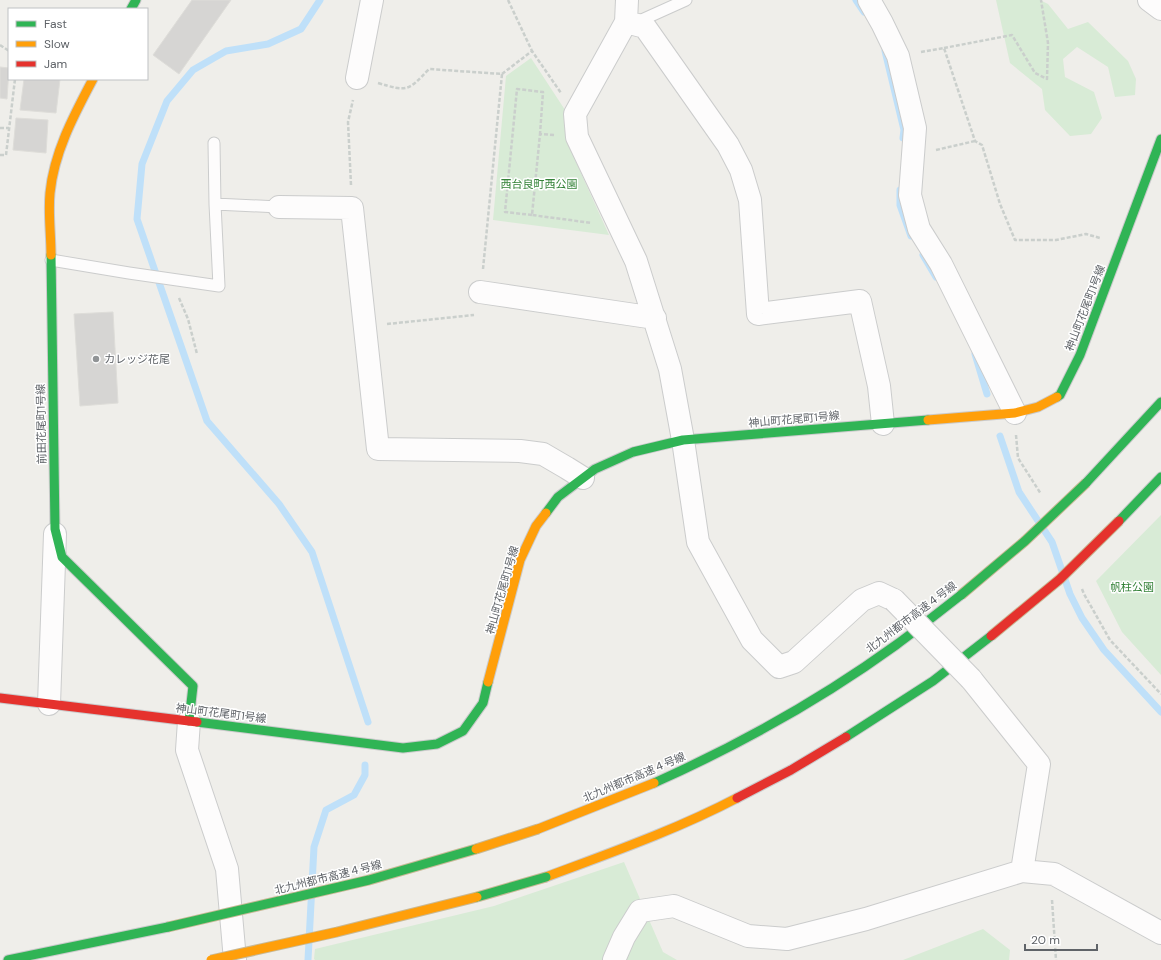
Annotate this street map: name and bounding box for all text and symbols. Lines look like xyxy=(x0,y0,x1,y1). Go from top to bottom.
legend xyxy=(8,8,148,80)
text: Fast xyxy=(44,16,67,32)
text: Slow xyxy=(44,36,70,52)
text: Jam xyxy=(44,56,67,72)
park label: 西台良町西公園 xyxy=(501,177,578,191)
street label: 神山町花尾町1号線 xyxy=(1062,263,1108,353)
place label: カレッジ花尾 xyxy=(104,352,170,366)
marker: カレッジ花尾 xyxy=(91,354,101,364)
street label: 前田花尾町1号線 xyxy=(33,384,49,464)
street label: 神山町花尾町1号線 xyxy=(748,408,840,430)
street label: 神山町花尾町1号線 xyxy=(483,544,521,636)
street label: 北九州都市高速４号線 xyxy=(863,578,959,656)
park label: 帆柱公園 xyxy=(1110,580,1154,594)
street label: 神山町花尾町1号線 xyxy=(175,700,267,726)
street label: 北九州都市高速４号線 xyxy=(581,749,687,805)
street label: 北九州都市高速４号線 xyxy=(273,857,383,897)
scale bar xyxy=(1025,926,1097,952)
text: 20 m xyxy=(1031,932,1060,948)

